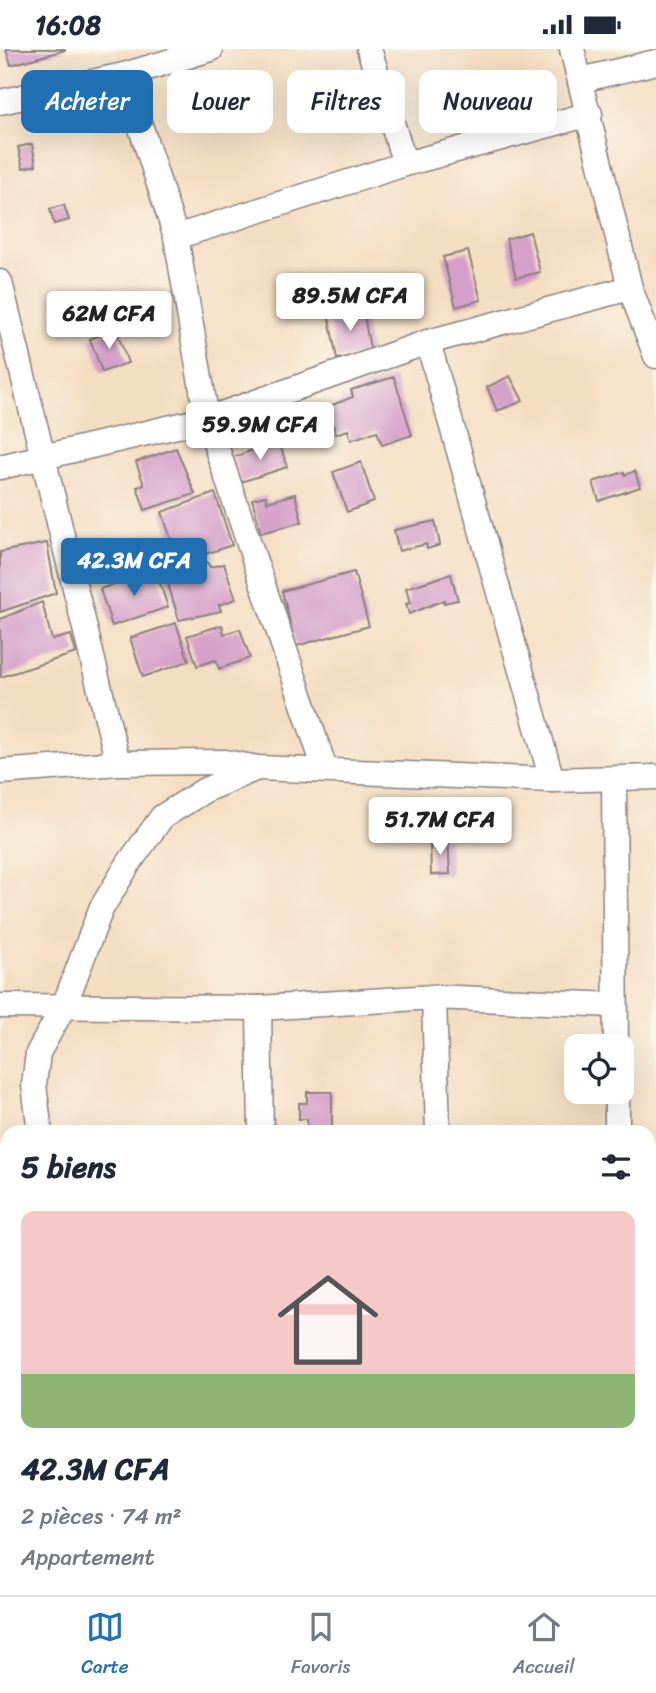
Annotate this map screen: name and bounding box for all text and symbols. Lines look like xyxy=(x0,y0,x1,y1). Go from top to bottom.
text: 16:08 xyxy=(35,2,101,48)
chip: Acheter xyxy=(21,70,153,133)
chip: Louer xyxy=(167,70,273,133)
chip: Filtres xyxy=(287,70,405,133)
chip: Nouveau xyxy=(419,70,557,133)
pin: 89.5M CFA xyxy=(270,273,430,333)
text: 89.5M CFA xyxy=(292,275,408,316)
pin: 62M CFA xyxy=(44,292,174,351)
text: 62M CFA xyxy=(62,293,156,334)
pin: 59.9M CFA xyxy=(180,403,340,462)
text: 59.9M CFA xyxy=(202,404,318,445)
pin: 42.3M CFA xyxy=(54,539,214,598)
text: 42.3M CFA xyxy=(77,540,191,581)
pin: 51.7M CFA xyxy=(360,797,520,857)
text: 51.7M CFA xyxy=(385,799,495,840)
map controls xyxy=(564,1034,634,1104)
button: locate xyxy=(564,1034,634,1104)
text: 5 biens xyxy=(21,1140,116,1194)
icon: filters xyxy=(597,1148,635,1186)
icon: home xyxy=(265,1257,391,1383)
text: 42.3M CFA xyxy=(21,1442,170,1496)
text: 2 pièces · 74 m² xyxy=(21,1496,182,1537)
text: Appartement xyxy=(21,1537,155,1578)
tab: Carte xyxy=(81,1608,129,1683)
tab: Favoris xyxy=(291,1608,350,1683)
tab: Accueil xyxy=(513,1608,575,1683)

